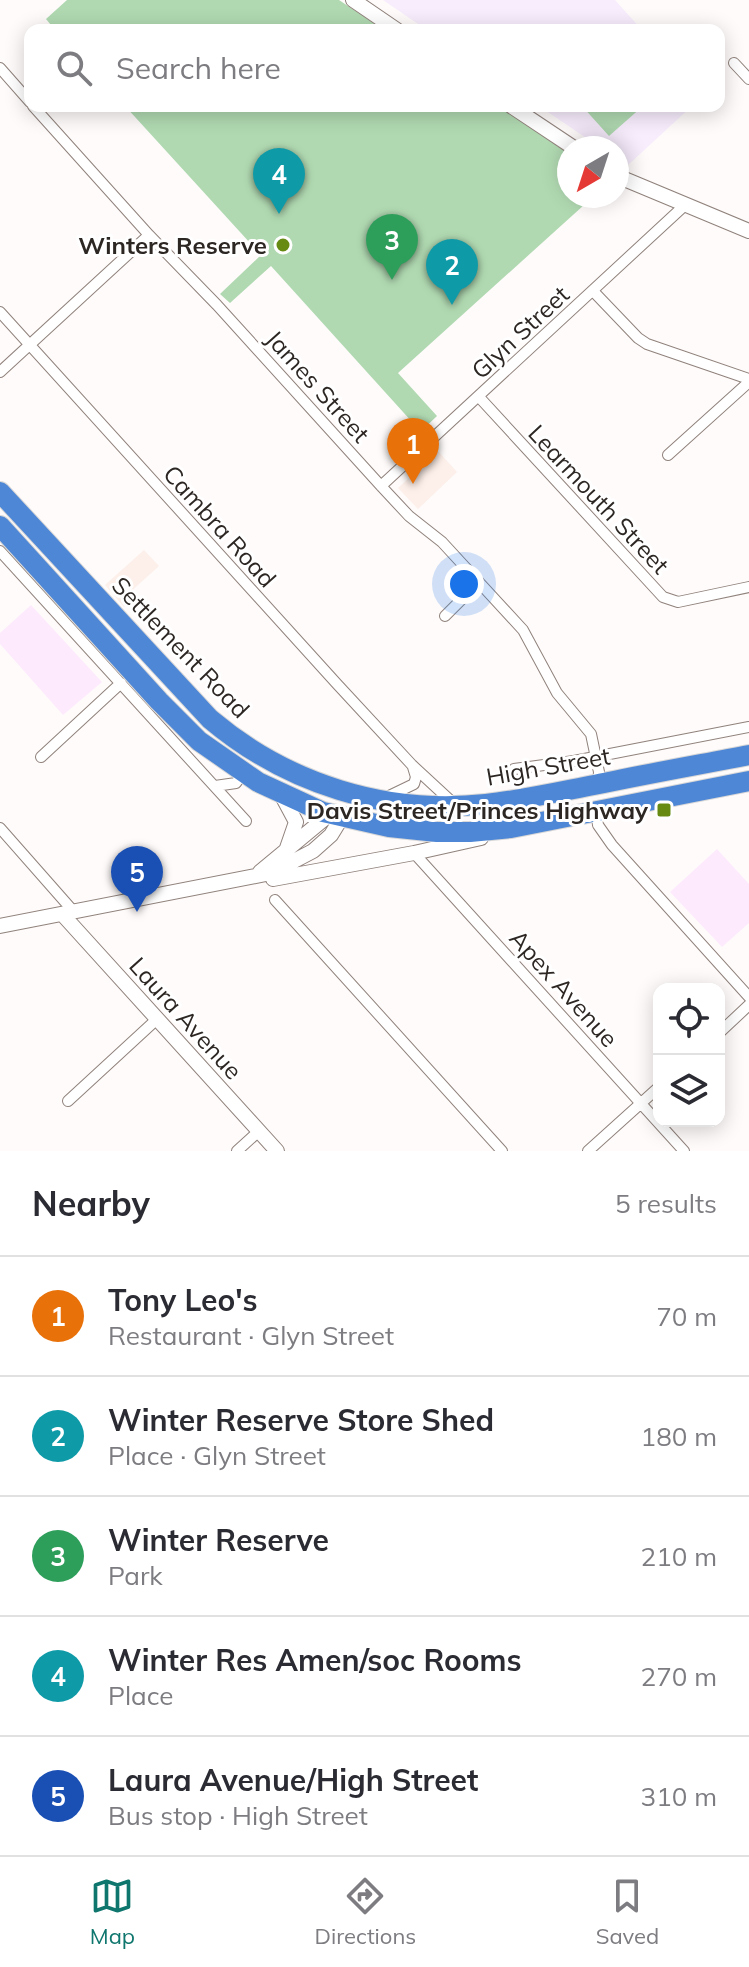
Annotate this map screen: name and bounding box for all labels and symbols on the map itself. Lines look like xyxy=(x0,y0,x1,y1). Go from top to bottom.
north arrow xyxy=(557,136,629,208)
pin: 4 xyxy=(253,148,305,214)
pin: 3 xyxy=(366,214,418,280)
place label: Winters Reserve xyxy=(78,230,267,260)
marker: Winters Reserve xyxy=(274,236,292,254)
pin: 2 xyxy=(426,239,478,305)
street label: Glyn Street xyxy=(465,279,575,385)
street label: James Street xyxy=(260,324,376,448)
pin: 1 xyxy=(387,418,439,484)
street label: Learmouth Street xyxy=(522,418,676,580)
street label: Cambra Road xyxy=(157,459,283,593)
your location xyxy=(444,564,484,604)
street label: Settlement Road xyxy=(106,570,256,724)
street label: High Street xyxy=(484,740,612,792)
place label: Davis Street/Princes Highway xyxy=(307,795,649,825)
marker: Davis Street/Princes Highway xyxy=(655,801,673,819)
pin: 5 xyxy=(111,846,163,912)
street label: Apex Avenue xyxy=(503,923,625,1053)
street label: Laura Avenue xyxy=(123,951,249,1085)

